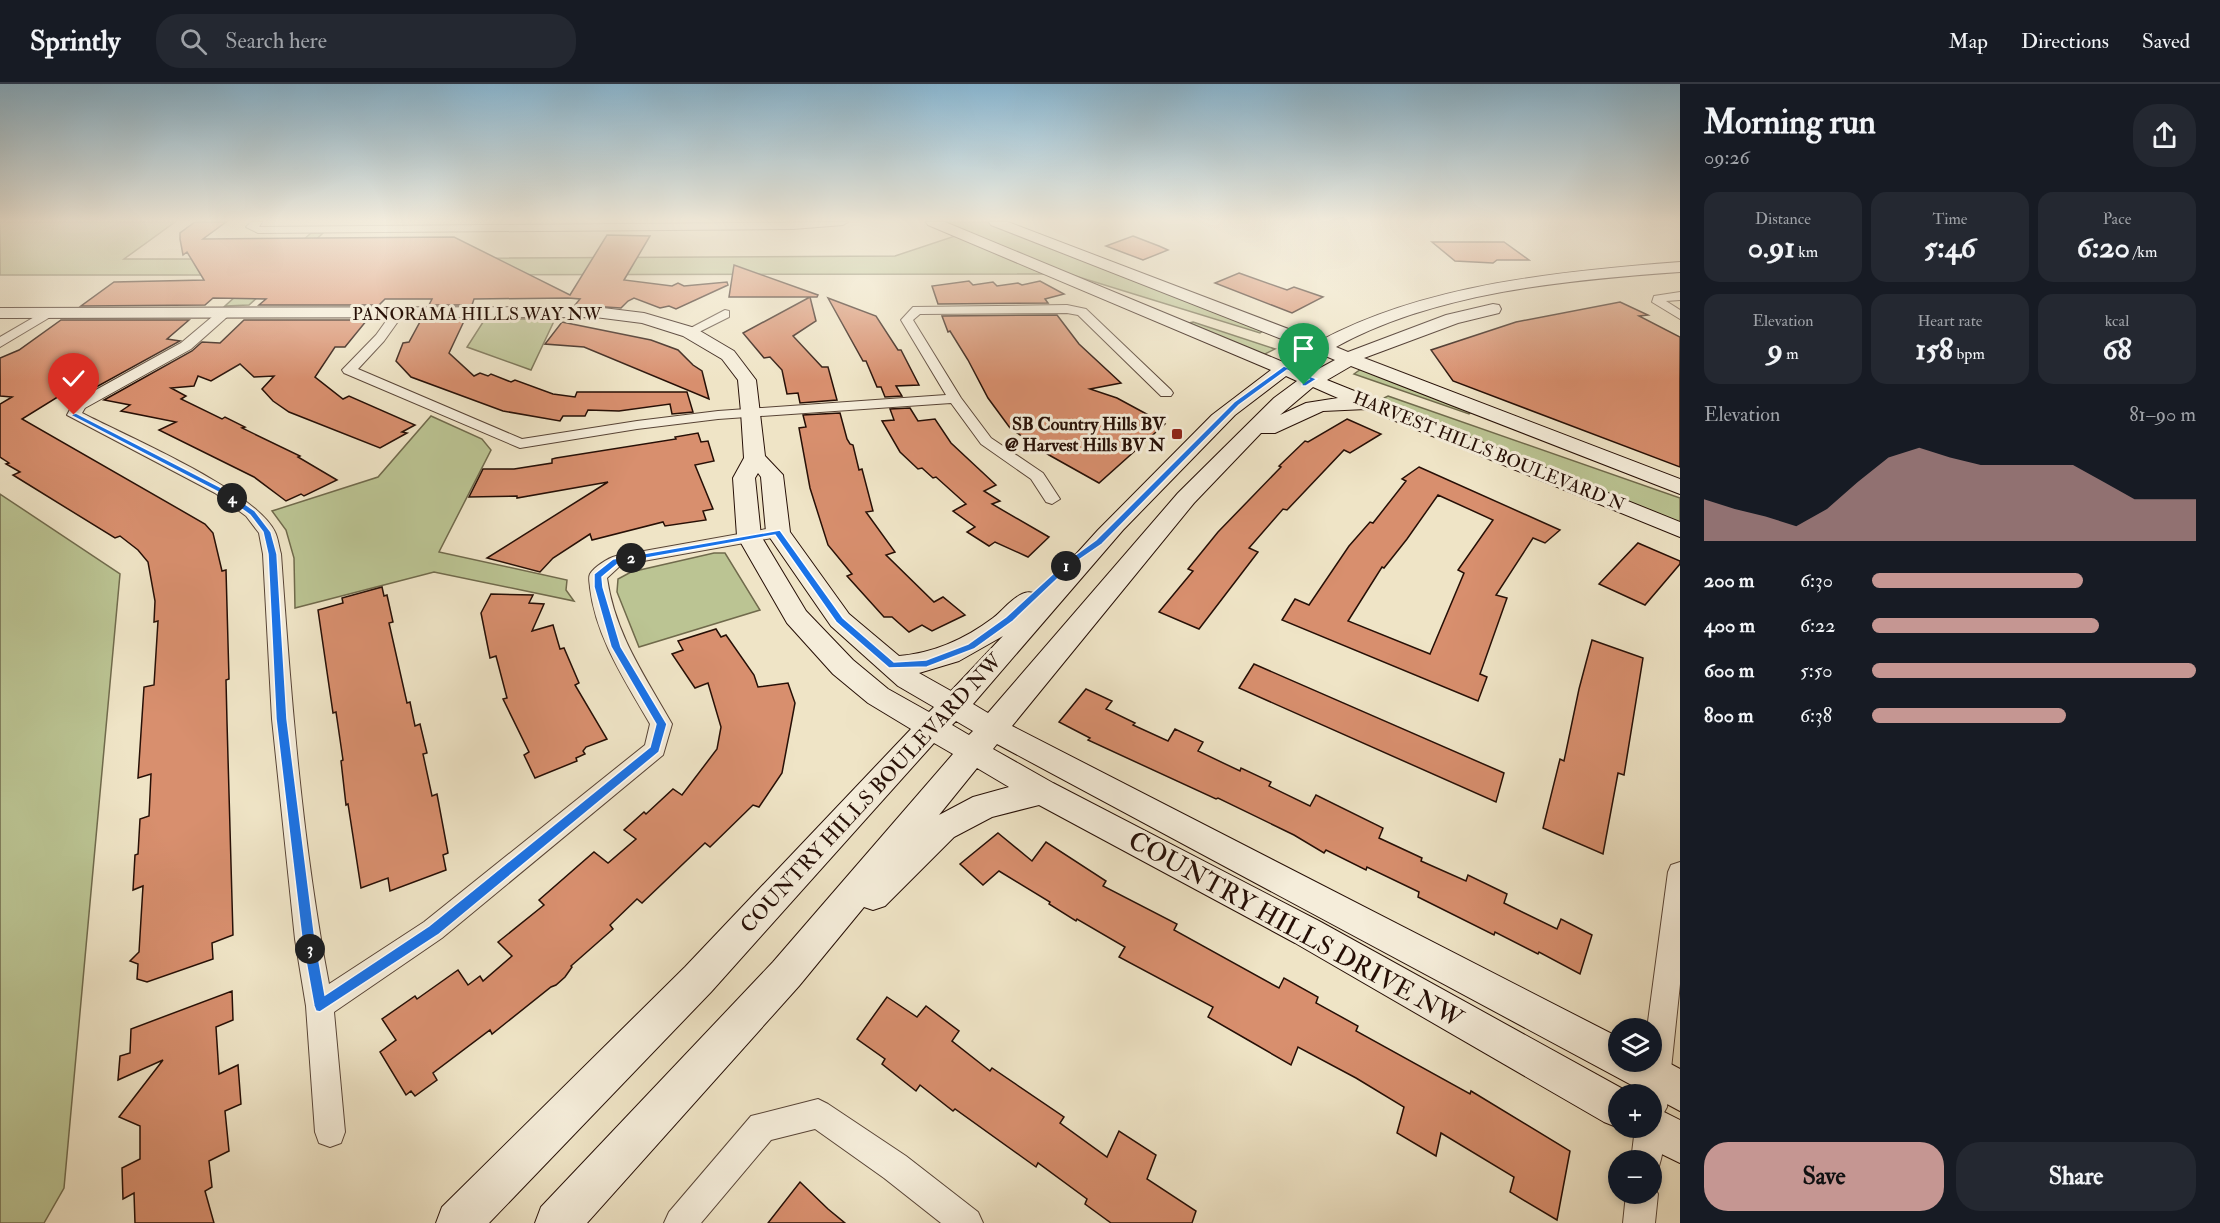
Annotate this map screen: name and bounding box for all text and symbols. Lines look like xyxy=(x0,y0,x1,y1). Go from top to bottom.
search box xyxy=(156,14,576,68)
text: Sprintly xyxy=(30,24,120,59)
icon: search xyxy=(177,25,210,58)
text: Search here xyxy=(225,27,327,55)
text: Map xyxy=(1948,28,1988,55)
text: Directions xyxy=(2021,28,2109,55)
text: Saved xyxy=(2142,28,2190,55)
text: Morning run xyxy=(1704,102,1876,143)
button: share xyxy=(2133,104,2196,167)
text: 09:26 xyxy=(1704,145,1750,170)
text: Distance xyxy=(1755,209,1811,229)
text: Time xyxy=(1933,209,1967,229)
text: Pace xyxy=(2103,209,2131,229)
text: 0.91 xyxy=(1748,229,1795,266)
text: 5:46 xyxy=(1924,229,1976,266)
text: 6:20 xyxy=(2077,229,2130,266)
text: km xyxy=(1795,242,1818,262)
text: /km xyxy=(2130,242,2157,262)
street label: PANORAMA HILLS WAY NW xyxy=(352,303,602,326)
text: Elevation xyxy=(1753,311,1813,331)
text: Heart rate xyxy=(1917,311,1983,331)
text: kcal xyxy=(2105,311,2129,331)
pin xyxy=(1278,323,1329,385)
text: 9 xyxy=(1767,331,1783,368)
text: 158 xyxy=(1915,331,1953,368)
text: 68 xyxy=(2102,331,2132,368)
icon: arrive xyxy=(1287,332,1320,365)
text: m xyxy=(1783,344,1799,364)
text: bpm xyxy=(1953,344,1985,364)
pin xyxy=(48,353,99,415)
icon: check xyxy=(57,362,90,395)
street label: HARVEST HILLS BOULEVARD N xyxy=(1350,386,1628,517)
text: Elevation xyxy=(1704,402,1780,427)
text: 81–90 m xyxy=(2129,402,2196,427)
place label: SB Country Hills BV @ Harvest Hills BV N xyxy=(1005,413,1166,457)
marker: SB Country Hills BV @ Harvest Hills BV N xyxy=(1170,427,1184,441)
pin: 4 xyxy=(217,483,247,513)
text: 4 xyxy=(228,488,236,508)
pin: 2 xyxy=(616,543,646,573)
text: 2 xyxy=(627,548,635,568)
pin: 1 xyxy=(1051,551,1081,581)
text: 1 xyxy=(1063,556,1069,576)
text: 200 m xyxy=(1704,568,1754,593)
text: 6:30 xyxy=(1800,568,1833,593)
text: 400 m xyxy=(1704,613,1755,638)
text: 6:22 xyxy=(1800,613,1835,638)
street label: COUNTRY HILLS BOULEVARD NW xyxy=(735,648,1009,939)
text: 600 m xyxy=(1704,658,1754,683)
text: 5:50 xyxy=(1800,658,1833,683)
text: 800 m xyxy=(1704,703,1754,728)
text: 6:38 xyxy=(1800,703,1832,728)
street label: COUNTRY HILLS DRIVE NW xyxy=(1123,824,1470,1036)
pin: 3 xyxy=(295,934,325,964)
text: 3 xyxy=(307,939,313,959)
map controls xyxy=(1608,1018,1662,1204)
button: layers xyxy=(1608,1018,1662,1072)
button: + xyxy=(1608,1084,1662,1138)
button: Save xyxy=(1704,1142,1944,1211)
button: Share xyxy=(1956,1142,2196,1211)
button: − xyxy=(1608,1150,1662,1204)

